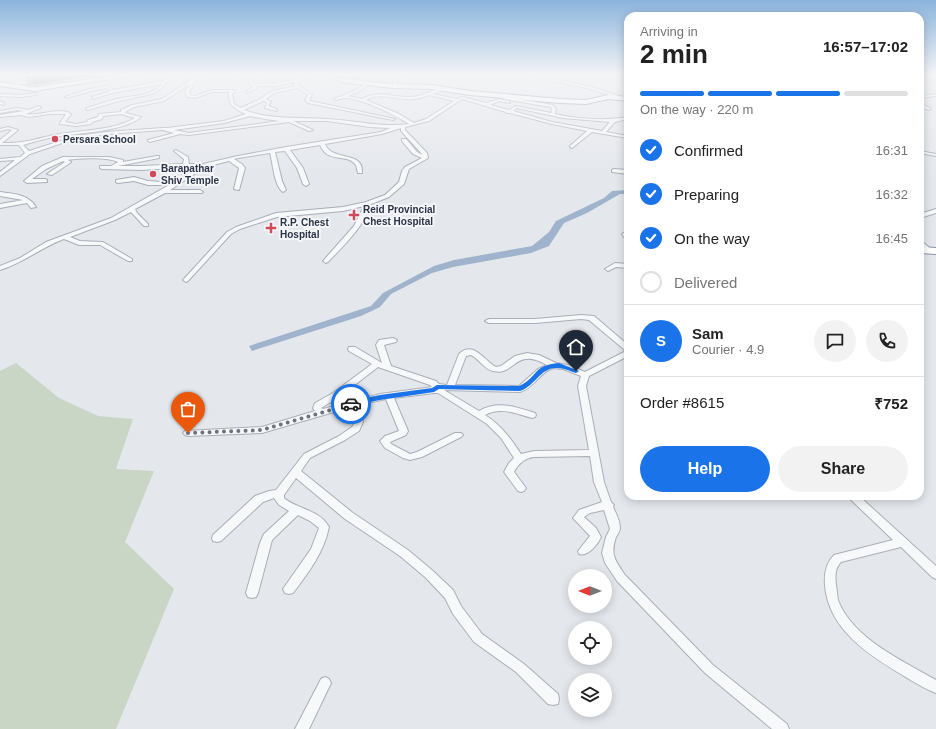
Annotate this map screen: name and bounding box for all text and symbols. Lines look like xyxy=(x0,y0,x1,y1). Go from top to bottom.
text: Arriving in xyxy=(640,24,698,39)
text: 16:57–17:02 xyxy=(823,38,908,55)
text: 2 min xyxy=(640,39,708,69)
text: On the way · 220 m xyxy=(640,102,753,117)
marker: Persara School xyxy=(50,134,60,144)
place label: Persara School xyxy=(63,134,136,145)
icon: check xyxy=(640,139,662,161)
text: Confirmed xyxy=(674,142,743,159)
text: 16:31 xyxy=(875,143,908,158)
place label: Barapathar Shiv Temple xyxy=(161,163,220,186)
marker: Barapathar Shiv Temple xyxy=(148,169,158,179)
icon: check xyxy=(640,183,662,205)
text: Preparing xyxy=(674,186,739,203)
text: 16:32 xyxy=(875,187,908,202)
place label: Reid Provincial Chest Hospital xyxy=(363,204,435,227)
marker: Reid Provincial Chest Hospital xyxy=(348,209,360,221)
place label: R.P. Chest Hospital xyxy=(280,217,329,240)
marker: R.P. Chest Hospital xyxy=(265,222,277,234)
icon: check xyxy=(640,227,662,249)
text: On the way xyxy=(674,230,750,247)
text: 16:45 xyxy=(875,231,908,246)
text: Delivered xyxy=(674,274,737,291)
button: chat xyxy=(814,320,856,362)
button: phone xyxy=(866,320,908,362)
text: Sam xyxy=(692,325,724,342)
pin xyxy=(559,330,593,371)
text: S xyxy=(656,332,666,349)
icon: home xyxy=(565,336,587,358)
text: Courier · 4.9 xyxy=(692,342,764,357)
courier xyxy=(331,384,371,424)
pin xyxy=(171,392,205,433)
icon: car xyxy=(340,393,362,415)
text: Order #8615 xyxy=(640,394,724,411)
text: ₹752 xyxy=(874,395,908,412)
icon: bag xyxy=(177,398,199,420)
button: Help xyxy=(640,446,770,492)
button: Share xyxy=(778,446,908,492)
north arrow xyxy=(568,569,612,613)
map controls xyxy=(568,569,612,717)
button: locate xyxy=(568,621,612,665)
button: layers xyxy=(568,673,612,717)

